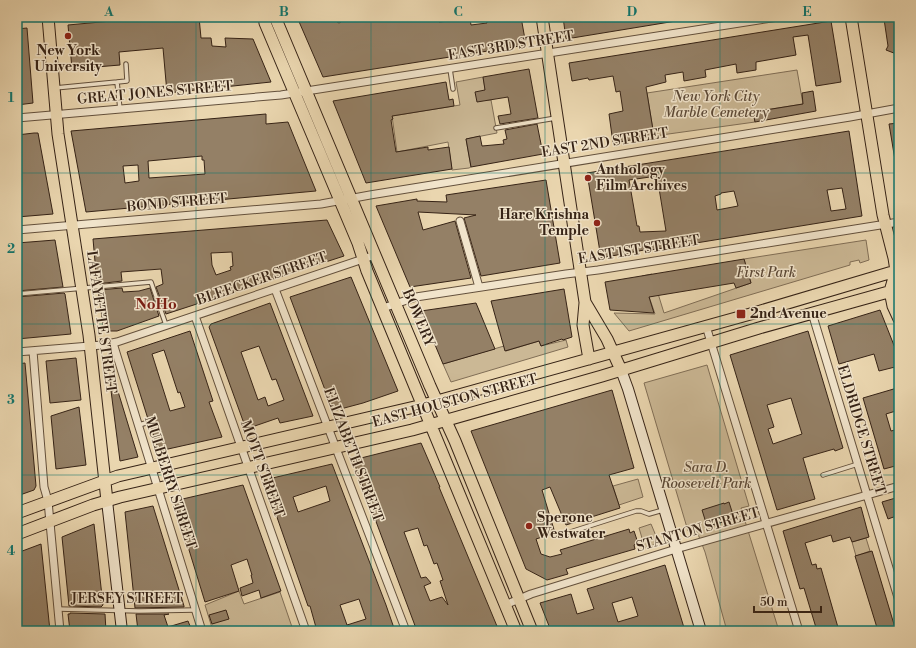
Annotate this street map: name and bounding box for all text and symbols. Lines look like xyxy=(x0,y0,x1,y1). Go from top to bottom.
text: A xyxy=(103,4,114,20)
text: B xyxy=(279,4,289,20)
text: C xyxy=(453,4,463,20)
text: D xyxy=(627,4,637,20)
text: E xyxy=(802,4,812,20)
street label: EAST 3RD STREET xyxy=(447,27,576,65)
marker: New York University xyxy=(63,31,73,41)
place label: New York University xyxy=(34,42,103,76)
street label: GREAT JONES STREET xyxy=(76,77,234,109)
park label: New York City Marble Cemetery xyxy=(663,88,769,122)
text: 1 xyxy=(8,90,15,106)
street label: EAST 2ND STREET xyxy=(540,124,670,162)
place label: Anthology Film Archives xyxy=(595,161,687,195)
marker: Anthology Film Archives xyxy=(583,173,593,183)
street label: BOND STREET xyxy=(125,190,228,216)
place label: Hare Krishna Temple xyxy=(499,206,589,240)
marker: Hare Krishna Temple xyxy=(592,218,602,228)
street label: EAST 1ST STREET xyxy=(577,231,701,269)
text: 2 xyxy=(7,241,15,257)
street label: BLEECKER STREET xyxy=(193,248,330,310)
street label: LAFAYETTE STREET xyxy=(82,249,120,395)
park label: First Park xyxy=(736,264,796,282)
street label: BOWERY xyxy=(397,286,438,350)
district label: NoHo xyxy=(135,295,177,314)
place label: 2nd Avenue xyxy=(750,305,827,323)
marker: 2nd Avenue xyxy=(735,308,747,320)
street label: ELDRIDGE STREET xyxy=(833,363,889,497)
street label: EAST HOUSTON STREET xyxy=(370,370,540,432)
street label: ELIZABETH STREET xyxy=(319,385,387,525)
text: 3 xyxy=(7,392,15,408)
street label: MULBERRY STREET xyxy=(140,414,200,552)
street label: MOTT STREET xyxy=(236,418,288,520)
park label: Sara D. Roosevelt Park xyxy=(660,459,751,493)
street label: STANTON STREET xyxy=(634,504,762,556)
place label: Sperone Westwater xyxy=(536,509,606,543)
marker: Sperone Westwater xyxy=(524,521,534,531)
text: 4 xyxy=(7,543,16,559)
scale bar xyxy=(754,588,821,614)
street label: JERSEY STREET xyxy=(70,590,183,608)
text: 50 m xyxy=(760,595,788,610)

